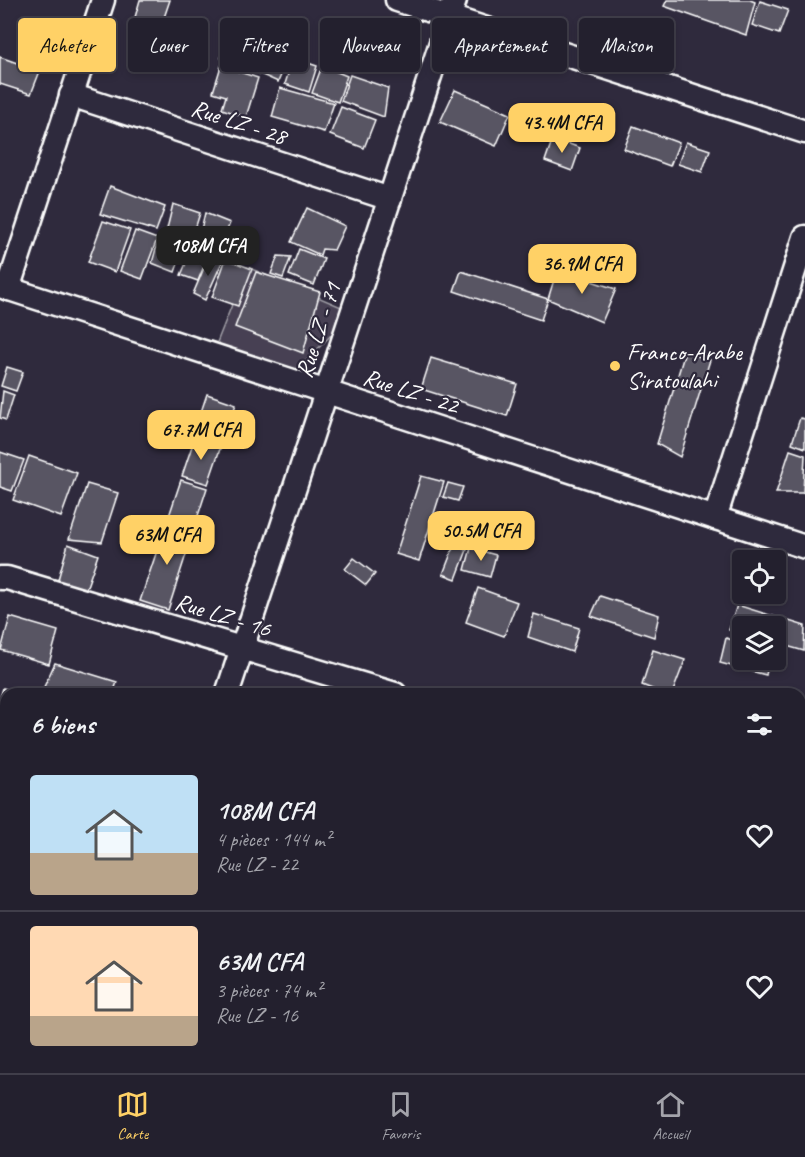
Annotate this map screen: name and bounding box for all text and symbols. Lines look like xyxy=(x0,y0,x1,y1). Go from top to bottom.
chip: Acheter xyxy=(18,18,116,72)
chip: Louer xyxy=(128,18,208,72)
chip: Filtres xyxy=(220,18,308,72)
chip: Nouveau xyxy=(320,18,420,72)
chip: Appartement xyxy=(432,18,567,72)
chip: Maison xyxy=(579,18,674,72)
street label: Rue LZ - 28 xyxy=(188,93,293,152)
pin: 43.4M CFA xyxy=(493,103,631,154)
text: 43.4M CFA xyxy=(522,110,602,135)
pin: 108M CFA xyxy=(146,226,270,277)
text: 108M CFA xyxy=(170,233,246,258)
pin: 36.9M CFA xyxy=(513,244,651,295)
text: 36.9M CFA xyxy=(542,251,622,276)
street label: Rue LZ - 71 xyxy=(289,277,348,381)
place label: Franco-Arabe Siratoulahi xyxy=(627,337,744,395)
marker: Franco-Arabe Siratoulahi xyxy=(608,359,622,373)
street label: Rue LZ - 22 xyxy=(360,362,465,421)
pin: 67.7M CFA xyxy=(132,410,270,461)
text: 67.7M CFA xyxy=(161,417,241,442)
pin: 50.5M CFA xyxy=(412,511,550,562)
pin: 63M CFA xyxy=(112,515,222,566)
text: 50.5M CFA xyxy=(442,518,520,543)
text: 63M CFA xyxy=(134,522,200,547)
map controls xyxy=(732,550,786,670)
button: locate xyxy=(732,550,786,604)
street label: Rue LZ - 16 xyxy=(172,586,276,644)
button: layers xyxy=(732,616,786,670)
text: 6 biens xyxy=(30,708,95,741)
icon: filters xyxy=(743,708,776,741)
text: 108M CFA xyxy=(216,794,314,827)
icon: home xyxy=(78,799,150,871)
icon: heart xyxy=(743,819,776,852)
text: 4 pièces · 144 m² xyxy=(216,827,331,852)
text: Rue LZ - 22 xyxy=(216,852,298,877)
text: 63M CFA xyxy=(216,945,303,978)
icon: home xyxy=(78,950,150,1022)
icon: heart xyxy=(743,970,776,1003)
text: 3 pièces · 74 m² xyxy=(216,978,322,1003)
text: Rue LZ - 16 xyxy=(216,1003,298,1028)
tab: Carte xyxy=(116,1088,149,1144)
tab: Favoris xyxy=(382,1088,420,1144)
tab: Accueil xyxy=(653,1088,689,1144)

